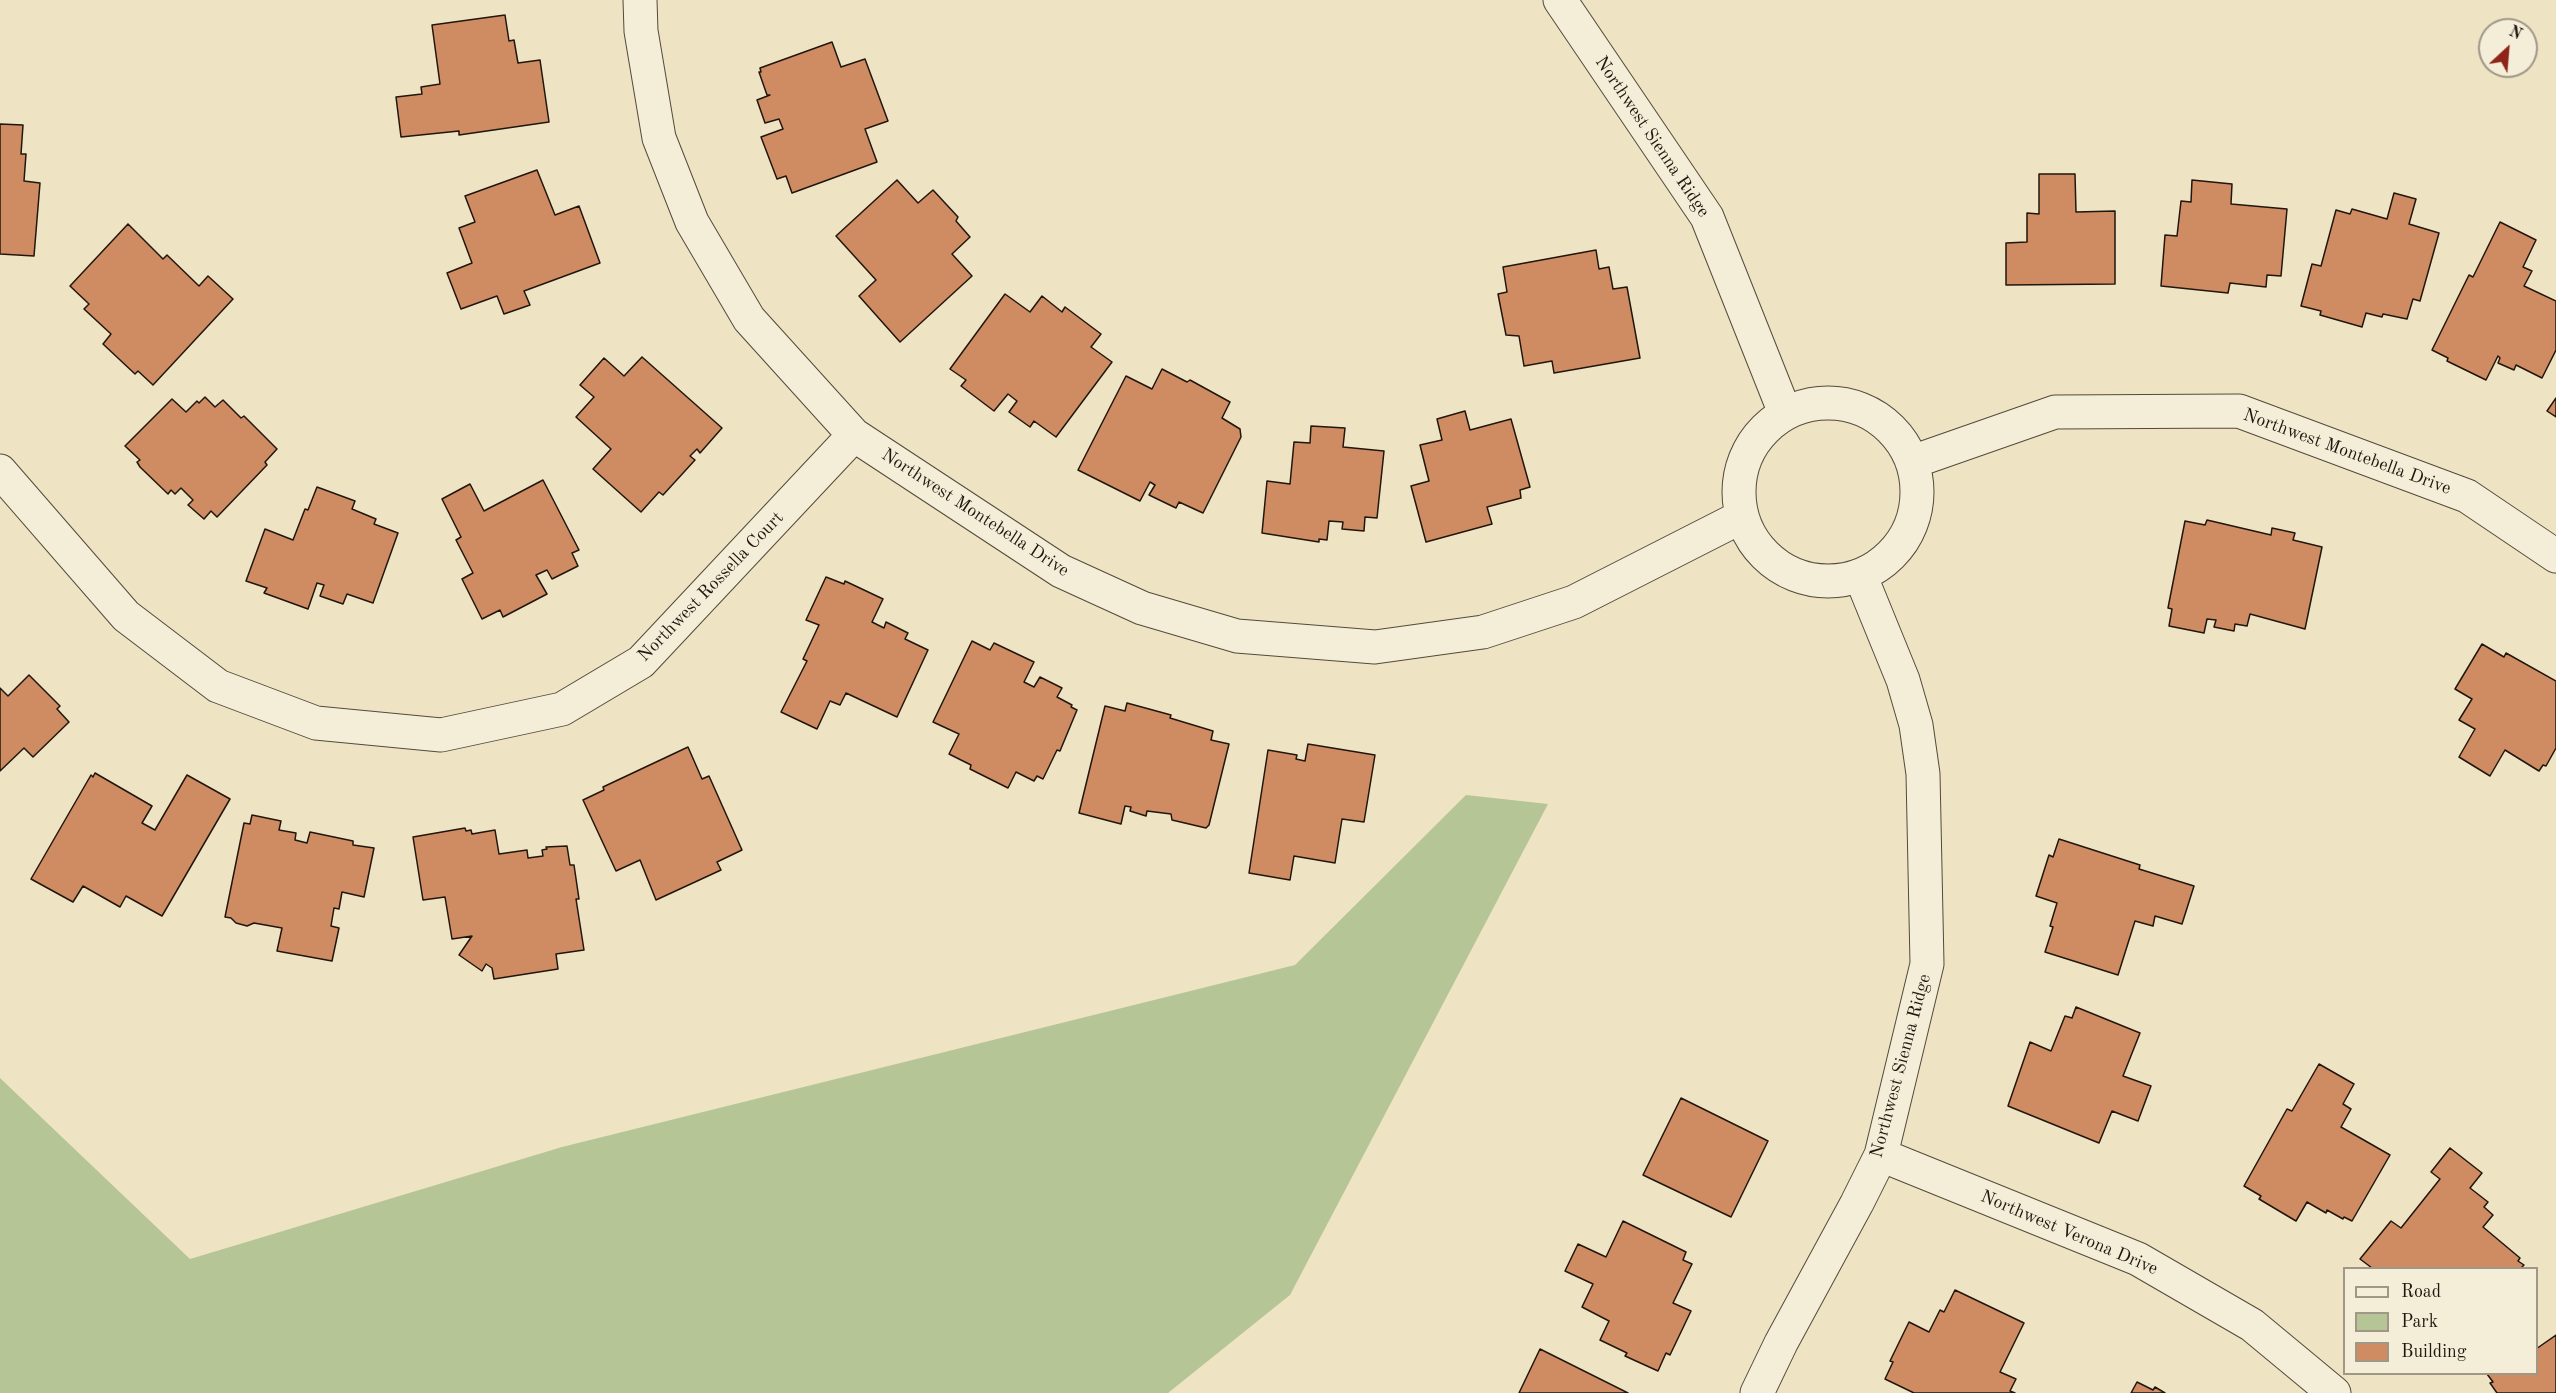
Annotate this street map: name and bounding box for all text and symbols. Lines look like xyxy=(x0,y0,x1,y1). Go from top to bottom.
north arrow xyxy=(2478,18,2538,78)
text: N xyxy=(2506,24,2524,43)
street label: Northwest Sienna Ridge xyxy=(1590,52,1714,222)
street label: Northwest Montebella Drive xyxy=(2240,404,2454,500)
street label: Northwest Montebella Drive xyxy=(877,444,1073,582)
street label: Northwest Rossella Court xyxy=(634,507,788,667)
street label: Northwest Sienna Ridge xyxy=(1866,972,1936,1160)
street label: Northwest Verona Drive xyxy=(1977,1186,2161,1280)
legend xyxy=(2343,1267,2538,1375)
text: Road xyxy=(2401,1283,2441,1301)
text: Park xyxy=(2401,1313,2438,1331)
text: Building xyxy=(2401,1343,2466,1361)

